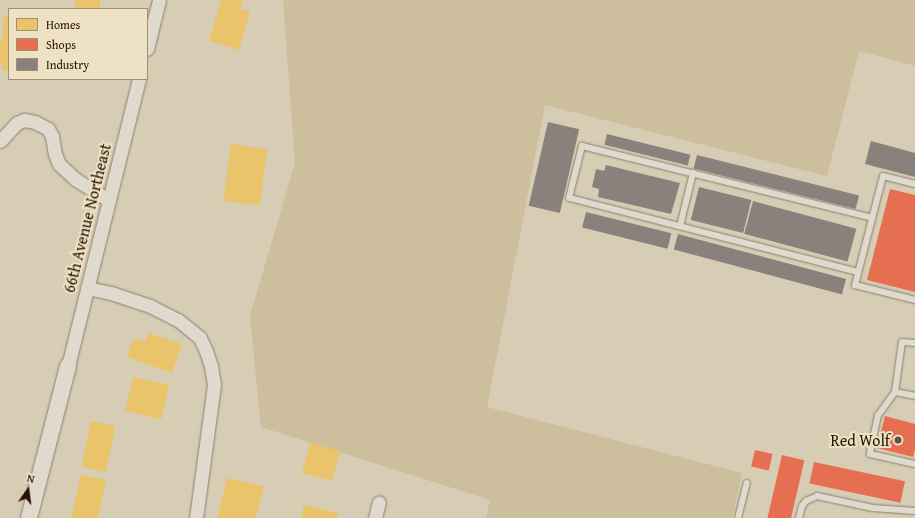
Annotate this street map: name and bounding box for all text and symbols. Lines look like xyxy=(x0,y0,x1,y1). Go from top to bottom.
legend xyxy=(8,8,148,80)
text: Homes xyxy=(46,16,80,33)
text: Shops xyxy=(46,36,76,53)
text: Industry xyxy=(46,56,89,73)
street label: 66th Avenue Northeast xyxy=(59,141,115,295)
place label: Red Wolf xyxy=(830,430,890,450)
marker: Red Wolf xyxy=(893,435,903,445)
north arrow xyxy=(8,470,48,510)
text: N xyxy=(25,470,36,487)

